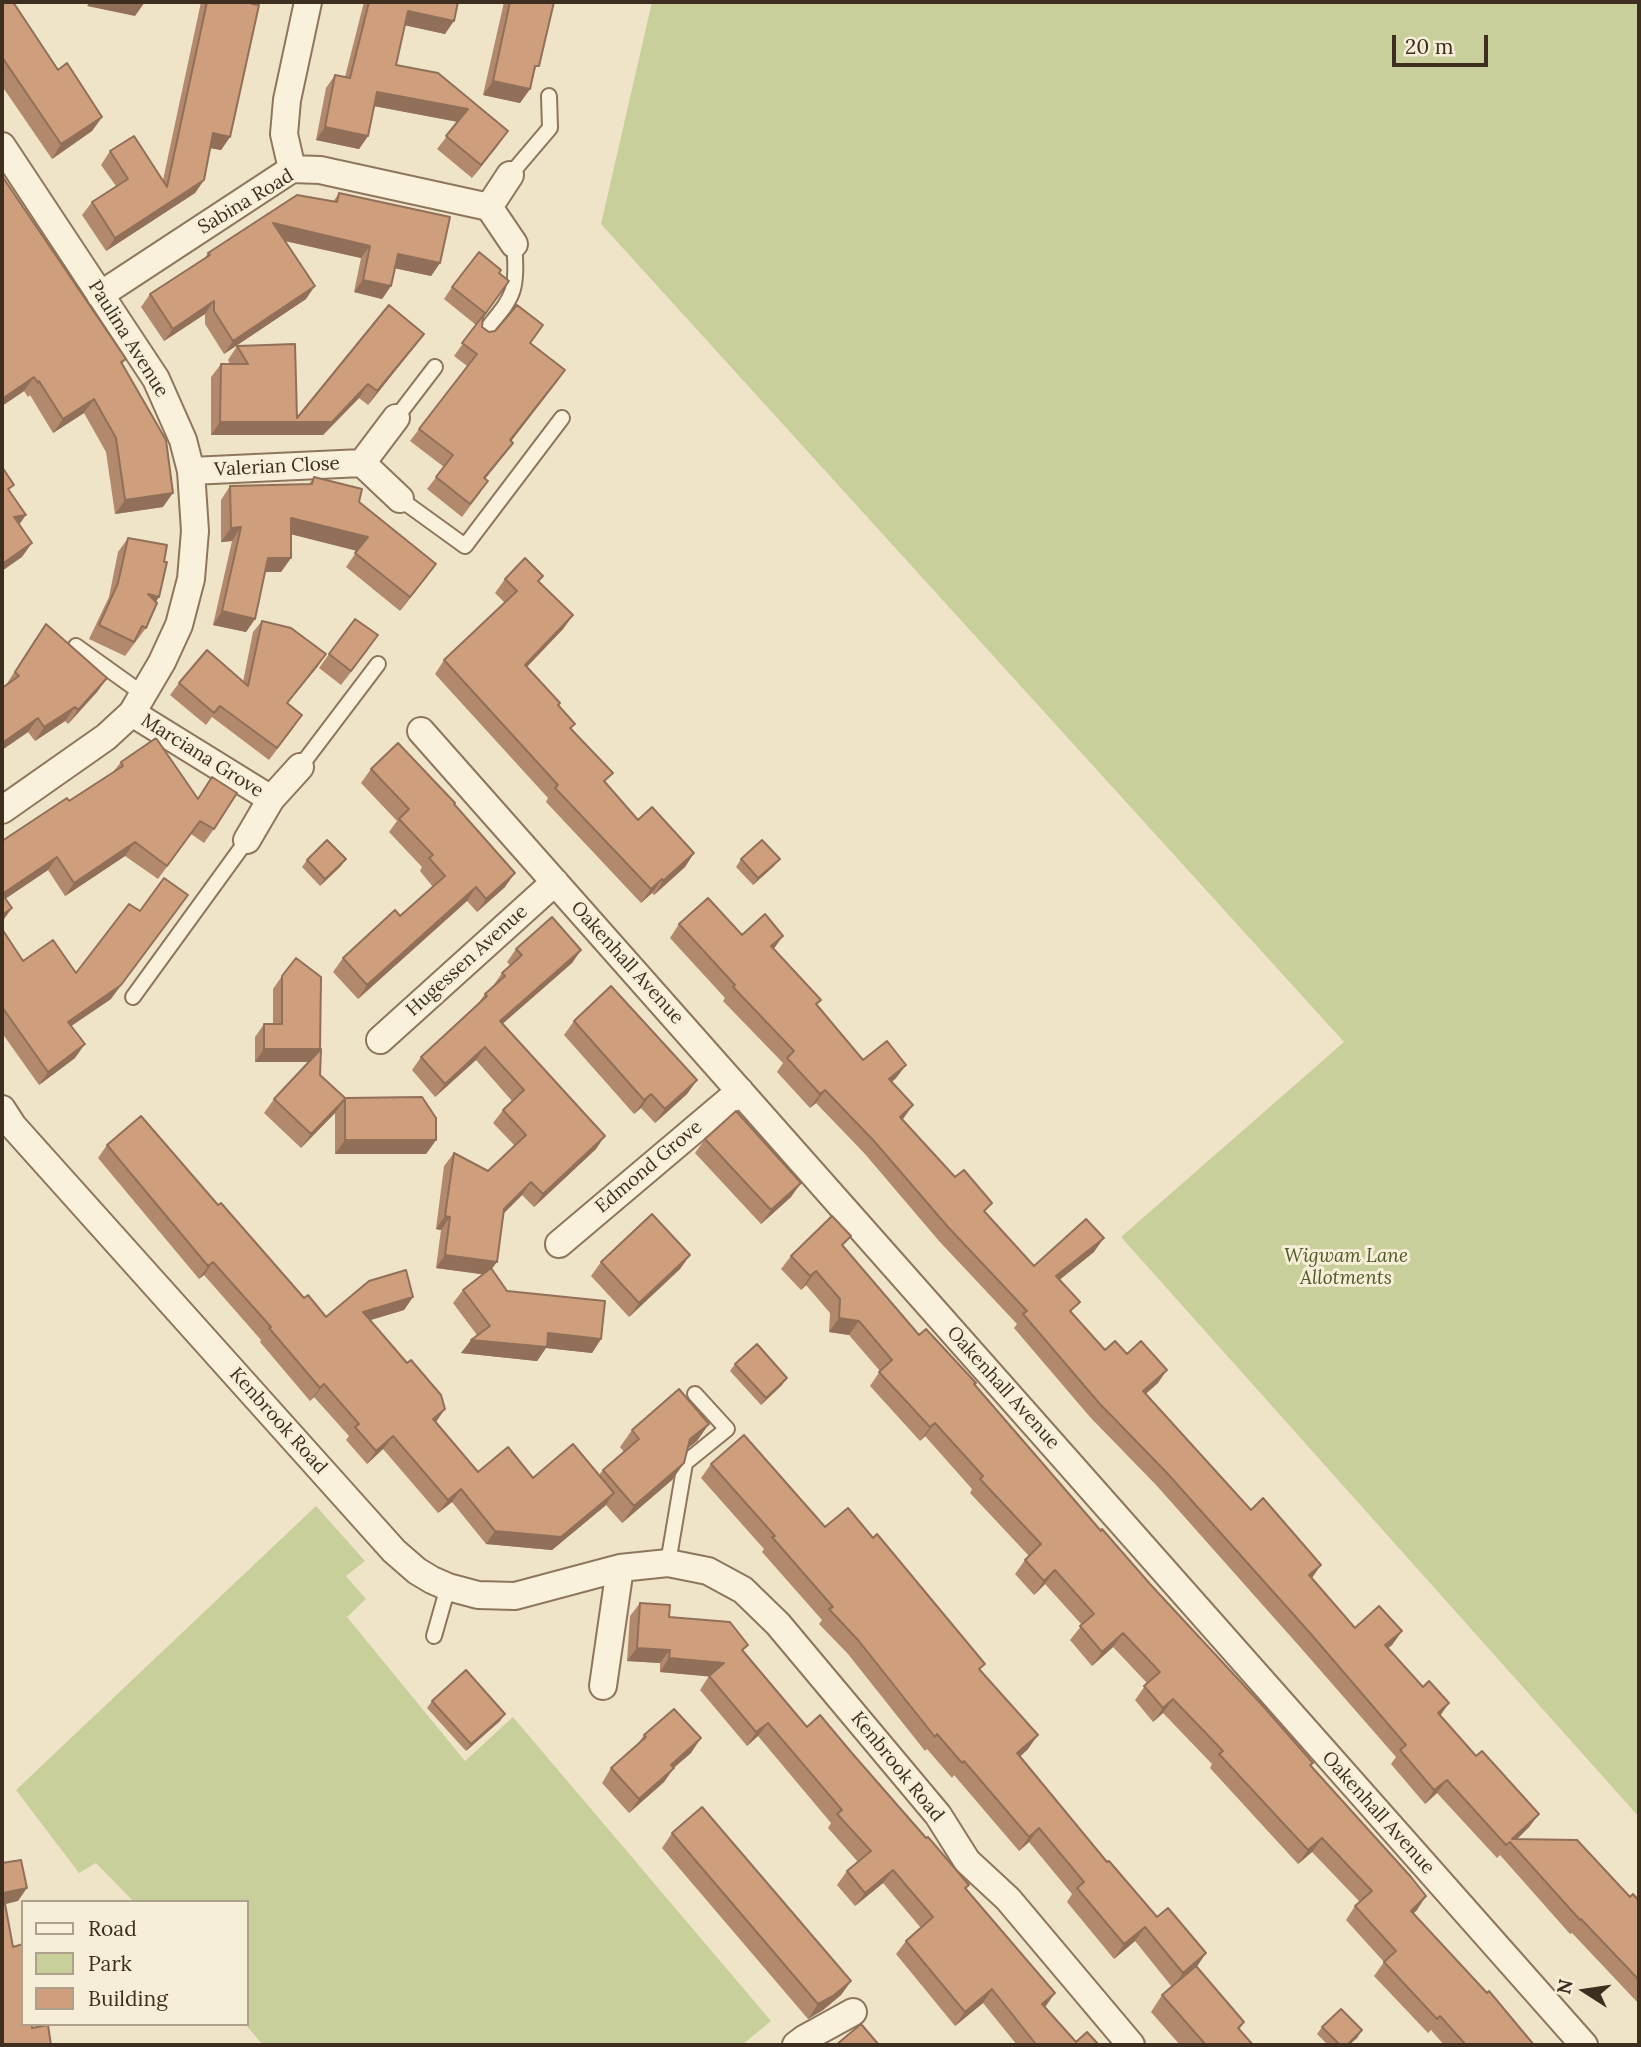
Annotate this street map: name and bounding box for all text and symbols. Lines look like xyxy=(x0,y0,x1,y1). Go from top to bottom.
scale bar xyxy=(1396,21,1492,65)
text: 20 m xyxy=(1405,33,1454,60)
street label: Sabina Road xyxy=(194,165,298,239)
street label: Paulina Avenue xyxy=(83,276,173,402)
street label: Valerian Close xyxy=(214,452,340,482)
street label: Marciana Grove xyxy=(136,709,268,803)
street label: Oakenhall Avenue xyxy=(566,897,688,1029)
street label: Hugessen Avenue xyxy=(402,901,532,1021)
street label: Edmond Grove xyxy=(591,1116,707,1218)
park label: Wigwam Lane Allotments xyxy=(1284,1246,1408,1290)
street label: Oakenhall Avenue xyxy=(942,1322,1064,1454)
street label: Kenbrook Road xyxy=(224,1363,332,1479)
street label: Kenbrook Road xyxy=(846,1707,948,1827)
street label: Oakenhall Avenue xyxy=(1317,1747,1439,1879)
legend xyxy=(21,1900,248,2026)
text: Road xyxy=(88,1915,137,1942)
text: Park xyxy=(88,1950,132,1977)
north arrow xyxy=(1550,1956,1620,2026)
text: N xyxy=(1551,1977,1578,1996)
text: Building xyxy=(88,1985,168,2012)

